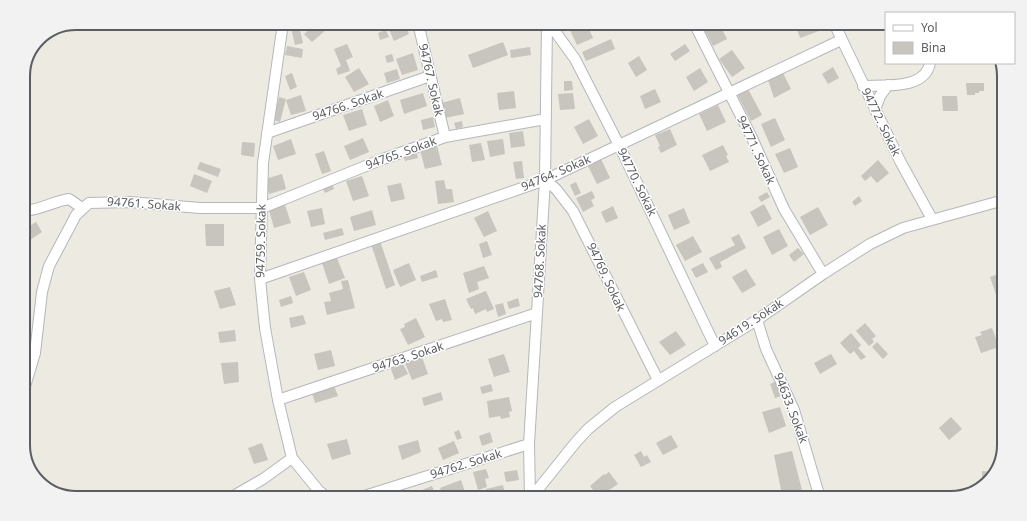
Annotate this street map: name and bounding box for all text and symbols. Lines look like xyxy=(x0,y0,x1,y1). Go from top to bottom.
legend xyxy=(885,12,1015,64)
text: Yol xyxy=(921,19,938,36)
text: Bina xyxy=(921,39,946,56)
street label: 94767. Sokak xyxy=(415,42,448,118)
street label: 94766. Sokak xyxy=(310,84,386,125)
street label: 94772. Sokak xyxy=(858,85,906,159)
street label: 94771. Sokak xyxy=(733,113,780,187)
street label: 94765. Sokak xyxy=(363,132,439,173)
street label: 94770. Sokak xyxy=(614,145,662,219)
street label: 94764. Sokak xyxy=(518,150,594,195)
street label: 94761. Sokak xyxy=(107,192,182,215)
street label: 94759. Sokak xyxy=(251,203,270,278)
street label: 94768. Sokak xyxy=(529,223,550,298)
street label: 94769. Sokak xyxy=(583,240,630,314)
street label: 94619. Sokak xyxy=(715,294,787,349)
street label: 94763. Sokak xyxy=(370,337,446,376)
street label: 94633. Sokak xyxy=(770,370,813,446)
street label: 94762. Sokak xyxy=(428,444,504,482)

